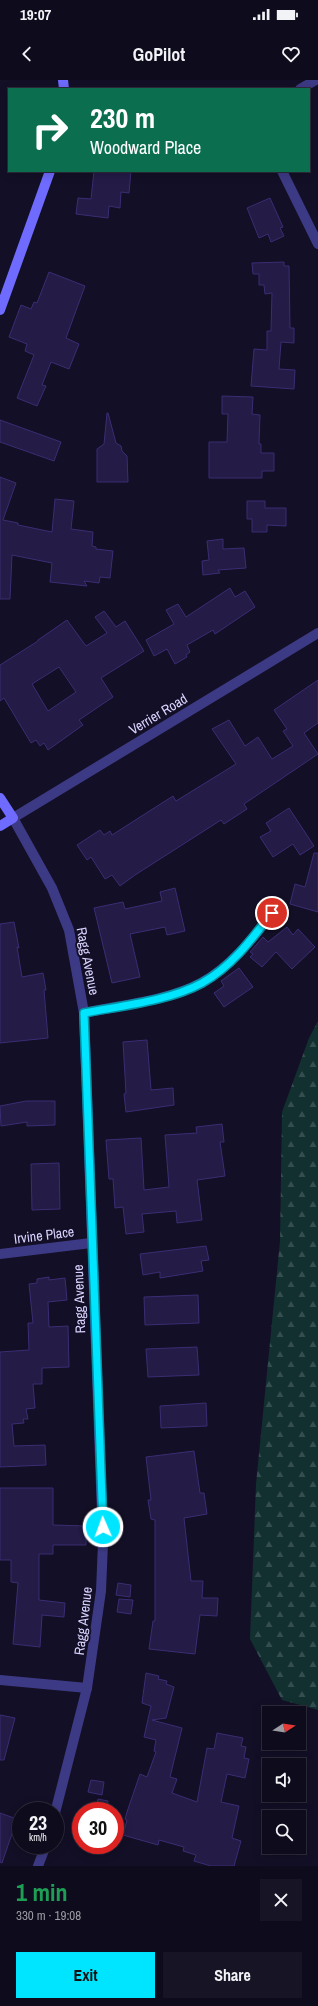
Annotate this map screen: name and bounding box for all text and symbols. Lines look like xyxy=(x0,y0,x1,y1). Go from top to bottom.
text: 19:07 xyxy=(20,4,51,25)
text: GoPilot xyxy=(133,42,185,67)
icon: back xyxy=(16,43,38,65)
icon: heart xyxy=(280,43,302,65)
text: 230 m xyxy=(90,99,155,137)
icon: right xyxy=(24,104,76,156)
text: Woodward Place xyxy=(90,135,201,160)
street label: Verrier Road xyxy=(125,690,191,738)
pin xyxy=(255,896,289,930)
icon: arrive xyxy=(261,902,283,924)
street label: Ragg Avenue xyxy=(73,926,103,996)
street label: Irvine Place xyxy=(13,1222,75,1248)
street label: Ragg Avenue xyxy=(69,1264,89,1334)
position arrow xyxy=(82,1506,124,1548)
street label: Ragg Avenue xyxy=(70,1586,96,1656)
north arrow xyxy=(262,1706,306,1750)
map controls xyxy=(262,1706,306,1854)
button: sound xyxy=(262,1758,306,1802)
speed limit sign: 30 xyxy=(72,1802,124,1854)
text: 23 xyxy=(29,1809,47,1836)
button: search xyxy=(262,1810,306,1854)
text: km/h xyxy=(29,1831,47,1844)
text: 1 min xyxy=(16,1876,67,1908)
button: close xyxy=(260,1879,302,1921)
text: 330 m · 19:08 xyxy=(16,1907,81,1924)
button: Exit xyxy=(16,1952,155,1998)
button: Share xyxy=(163,1952,302,1998)

